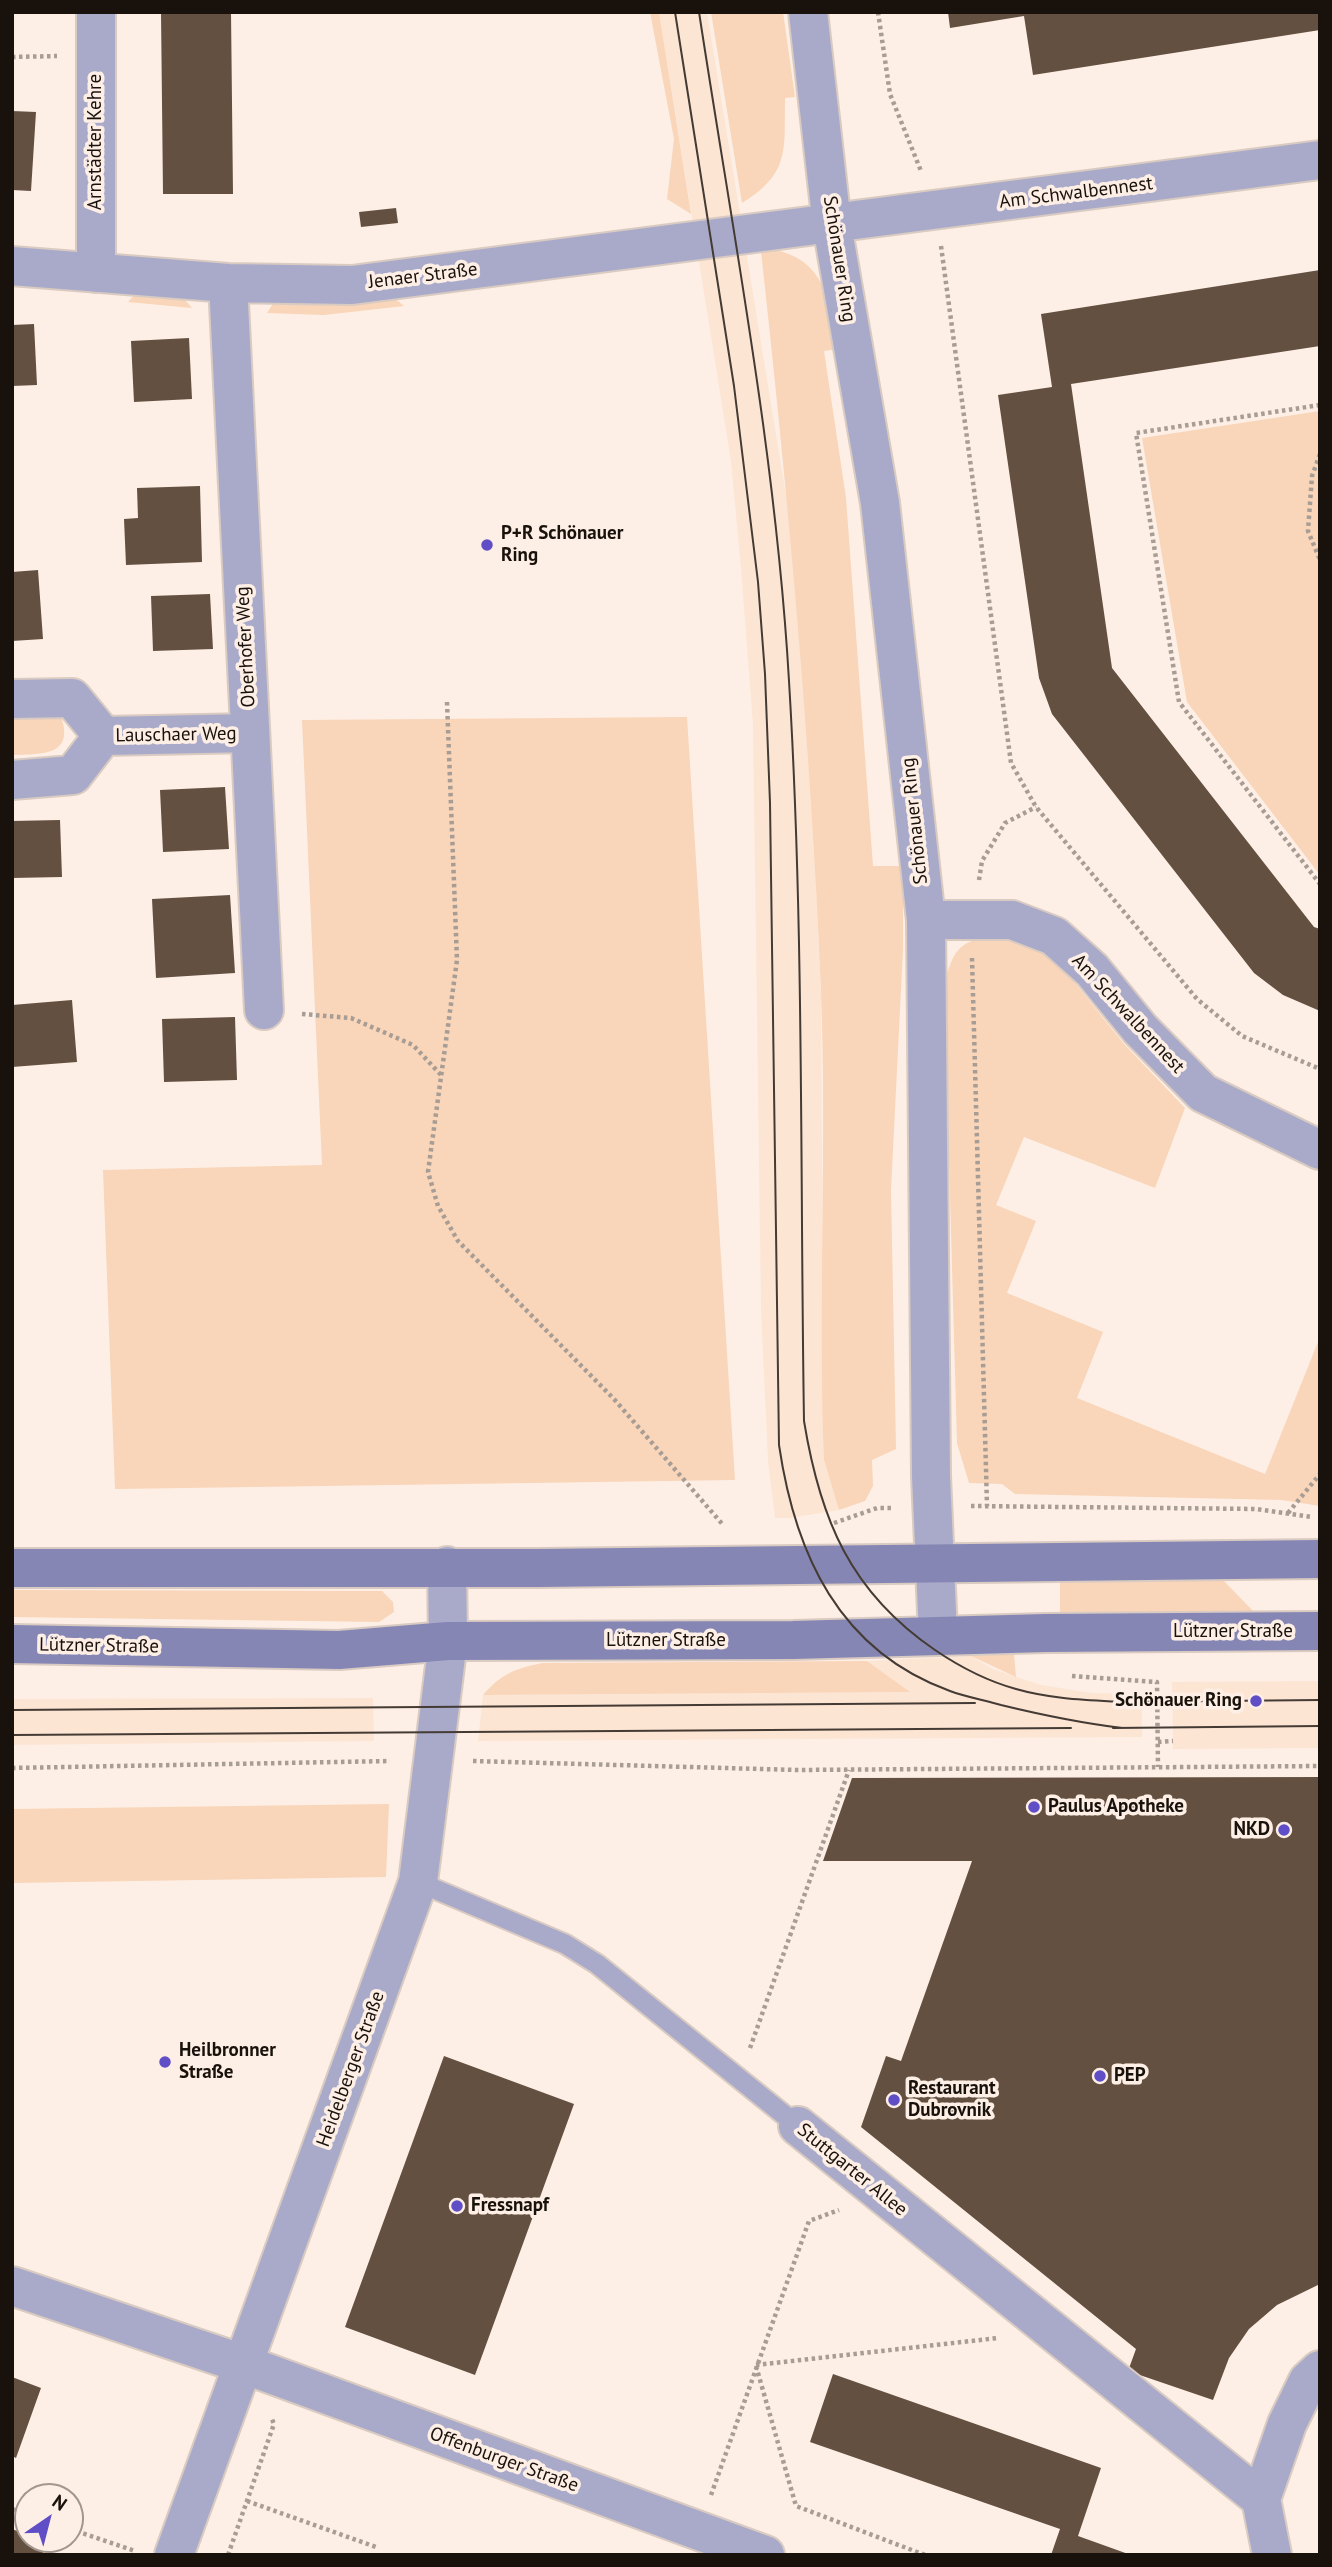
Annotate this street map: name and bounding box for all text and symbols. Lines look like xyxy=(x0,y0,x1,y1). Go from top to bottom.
street label: Arnstädter Kehre xyxy=(85,74,107,210)
street label: Am Schwalbennest xyxy=(998,172,1154,214)
street label: Schönauer Ring xyxy=(818,194,860,324)
street label: Jenaer Straße xyxy=(367,258,479,294)
place label: P+R Schönauer Ring xyxy=(501,523,623,567)
marker: P+R Schönauer Ring xyxy=(479,537,495,553)
street label: Oberhofer Weg xyxy=(231,586,261,708)
street label: Lauschaer Weg xyxy=(115,723,237,747)
street label: Schönauer Ring xyxy=(897,756,933,886)
street label: Am Schwalbennest xyxy=(1067,950,1189,1078)
street label: Lützner Straße xyxy=(1173,1621,1293,1643)
street label: Lützner Straße xyxy=(606,1630,726,1652)
street label: Lützner Straße xyxy=(39,1634,159,1658)
place label: Schönauer Ring xyxy=(1115,1690,1242,1712)
marker: Schönauer Ring xyxy=(1248,1693,1264,1709)
place label: Paulus Apotheke xyxy=(1048,1796,1184,1818)
marker: Paulus Apotheke xyxy=(1026,1799,1042,1815)
place label: NKD xyxy=(1233,1819,1270,1841)
marker: NKD xyxy=(1276,1822,1292,1838)
street label: Heidelberger Straße xyxy=(312,1988,390,2150)
place label: Heilbronner Straße xyxy=(179,2040,276,2084)
marker: Heilbronner Straße xyxy=(157,2054,173,2070)
place label: PEP xyxy=(1114,2065,1146,2087)
marker: PEP xyxy=(1092,2068,1108,2084)
place label: Restaurant Dubrovnik xyxy=(908,2078,996,2122)
marker: Restaurant Dubrovnik xyxy=(886,2092,902,2108)
street label: Stuttgarter Allee xyxy=(792,2119,912,2221)
place label: Fressnapf xyxy=(471,2195,549,2217)
marker: Fressnapf xyxy=(449,2198,465,2214)
street label: Offenburger Straße xyxy=(427,2423,581,2497)
north arrow xyxy=(14,2483,84,2553)
text: N xyxy=(48,2489,72,2516)

